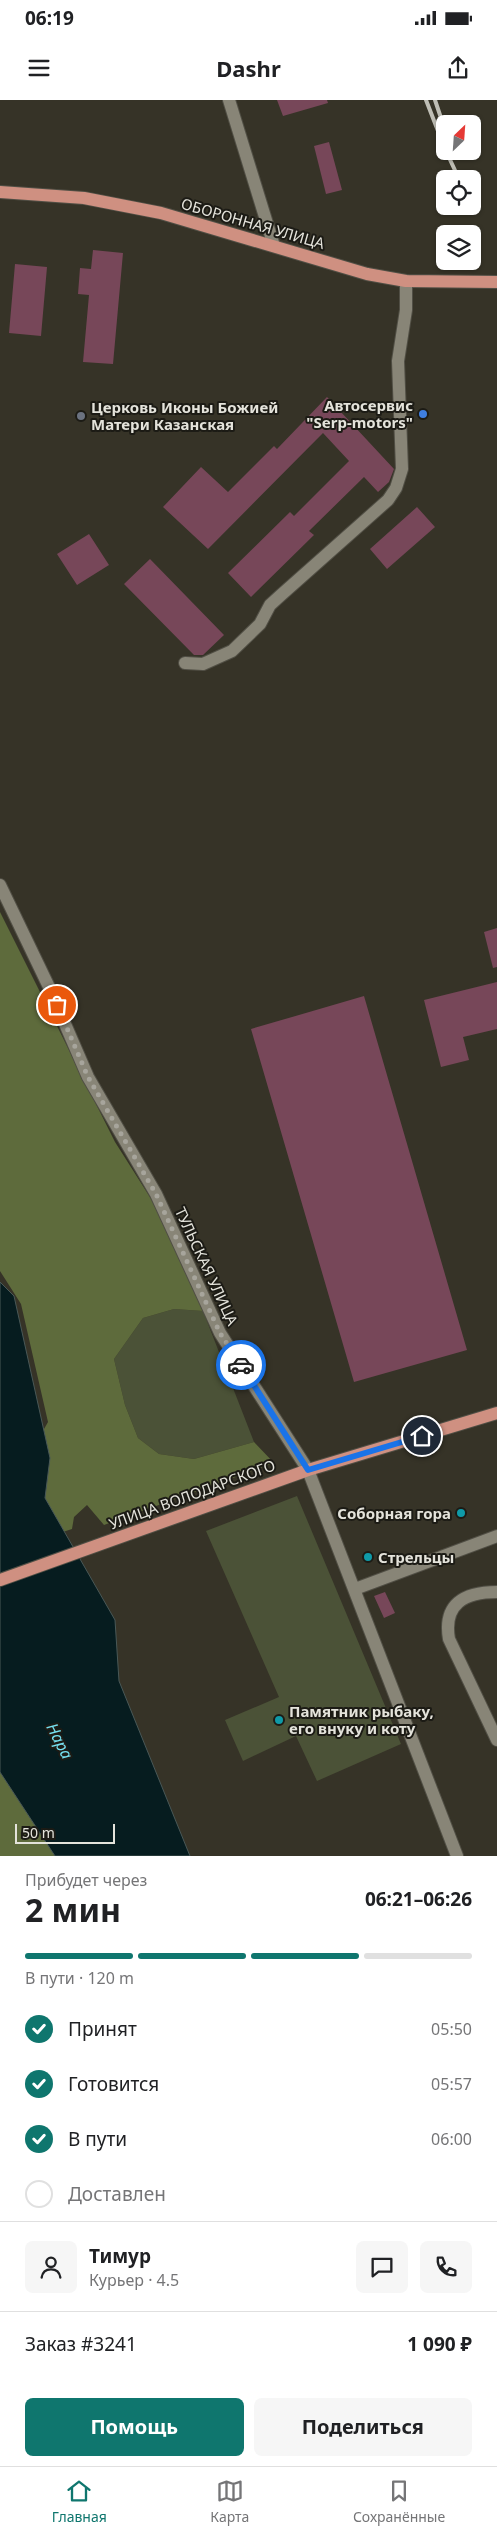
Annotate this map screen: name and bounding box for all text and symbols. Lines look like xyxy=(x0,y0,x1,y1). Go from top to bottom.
text: 06:19 xyxy=(25,5,74,31)
text: Dashr xyxy=(216,53,281,83)
icon: menu xyxy=(25,54,53,82)
icon: share xyxy=(444,54,472,82)
north arrow xyxy=(436,115,481,160)
map controls xyxy=(436,115,481,270)
button: locate xyxy=(436,170,481,215)
street label: ОБОРОННАЯ УЛИЦА xyxy=(179,193,327,253)
button: layers xyxy=(436,225,481,270)
place label: Автосервис "Serp-motors" xyxy=(306,395,413,432)
place label: Церковь Иконы Божией Матери Казанская xyxy=(91,397,278,434)
marker: Автосервис "Serp-motors" xyxy=(417,408,429,420)
marker: Церковь Иконы Божией Матери Казанская xyxy=(75,410,87,422)
pin xyxy=(36,984,78,1026)
icon: bag xyxy=(43,991,71,1019)
street label: ТУЛЬСКАЯ УЛИЦА xyxy=(171,1204,243,1329)
courier xyxy=(216,1340,266,1390)
icon: car xyxy=(227,1351,255,1379)
pin xyxy=(401,1415,443,1457)
icon: home xyxy=(408,1422,436,1450)
street label: УЛИЦА ВОЛОДАРСКОГО xyxy=(106,1455,278,1533)
place label: Соборная гора xyxy=(337,1503,451,1523)
marker: Соборная гора xyxy=(455,1507,467,1519)
place label: Стрельцы xyxy=(378,1547,454,1567)
marker: Стрельцы xyxy=(362,1551,374,1563)
place label: Памятник рыбаку, его внуку и коту xyxy=(289,1701,434,1738)
marker: Памятник рыбаку, его внуку и коту xyxy=(273,1714,285,1726)
water label: Нара xyxy=(42,1719,78,1763)
scale bar xyxy=(15,1821,115,1844)
text: 50 m xyxy=(22,1823,55,1842)
text: Прибудет через xyxy=(25,1869,147,1891)
text: 06:21–06:26 xyxy=(365,1886,472,1912)
text: 2 мин xyxy=(25,1888,121,1931)
text: В пути · 120 m xyxy=(25,1967,134,1989)
icon: check xyxy=(25,2015,53,2043)
text: Принят xyxy=(68,2016,137,2042)
text: 05:50 xyxy=(431,2018,472,2040)
icon: check xyxy=(25,2070,53,2098)
text: Готовится xyxy=(68,2071,159,2097)
text: 05:57 xyxy=(431,2073,472,2095)
icon: check xyxy=(25,2125,53,2153)
text: В пути xyxy=(68,2126,127,2152)
text: 06:00 xyxy=(431,2128,472,2150)
text: Доставлен xyxy=(68,2181,166,2207)
button: person xyxy=(25,2241,77,2293)
button: chat xyxy=(356,2241,408,2293)
button: phone xyxy=(420,2241,472,2293)
text: Тимур xyxy=(89,2243,151,2269)
text: Курьер · 4.5 xyxy=(89,2269,179,2291)
text: Заказ #3241 xyxy=(25,2331,137,2357)
text: 1 090 ₽ xyxy=(407,2331,472,2357)
button: Помощь xyxy=(25,2398,244,2456)
button: Поделиться xyxy=(254,2398,472,2456)
tab: Главная xyxy=(52,2477,107,2526)
tab: Карта xyxy=(210,2477,249,2526)
tab: Сохранённые xyxy=(353,2477,445,2526)

